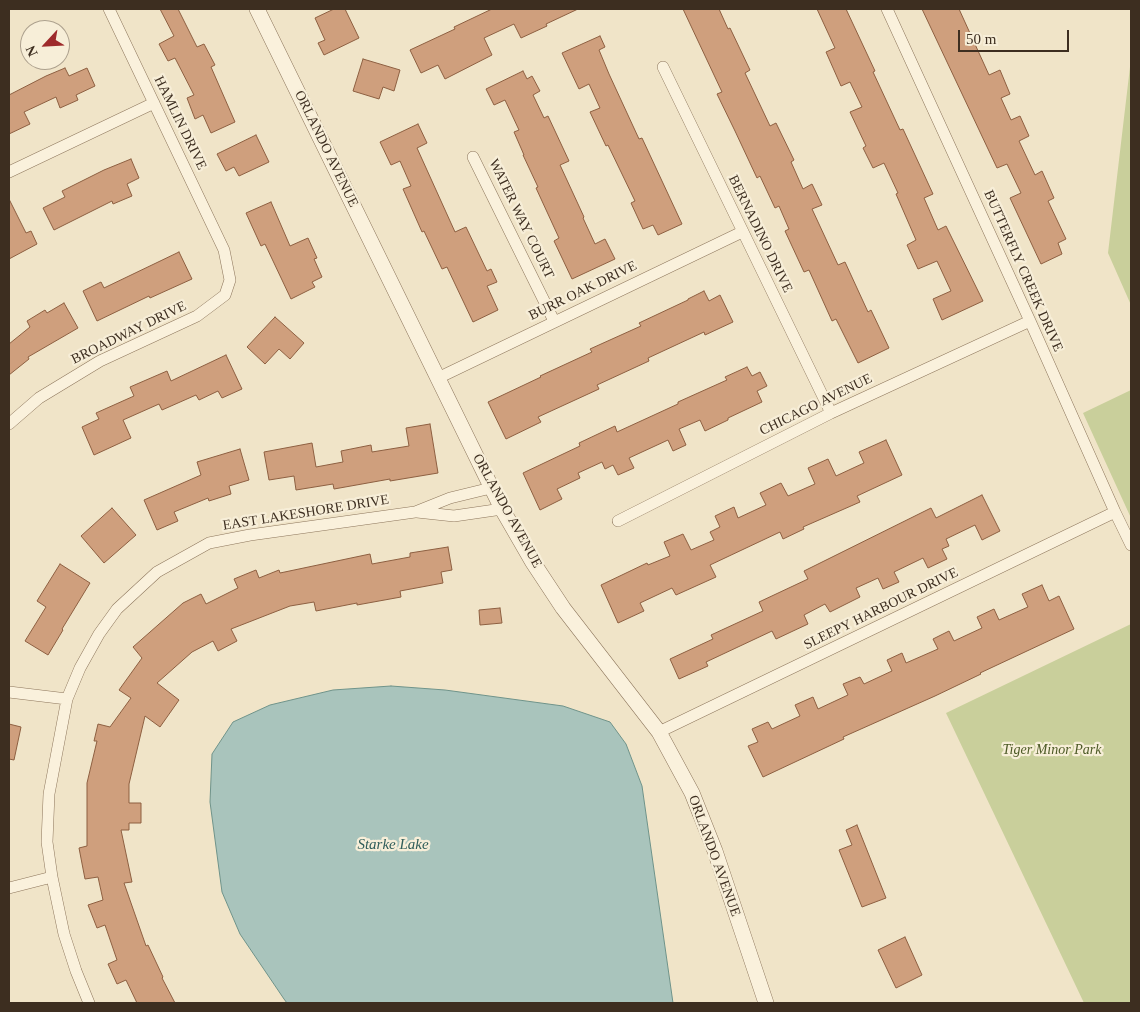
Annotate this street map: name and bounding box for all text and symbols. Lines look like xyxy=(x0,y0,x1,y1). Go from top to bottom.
north arrow xyxy=(20,20,70,70)
scale bar xyxy=(960,20,1071,52)
text: 50 m xyxy=(966,31,996,47)
text: N xyxy=(23,43,41,59)
street label: HAMLIN DRIVE xyxy=(150,73,210,173)
street label: ORLANDO AVENUE xyxy=(290,88,362,210)
street label: WATER WAY COURT xyxy=(485,157,557,281)
street label: BERNADINO DRIVE xyxy=(724,172,796,296)
street label: BUTTERFLY CREEK DRIVE xyxy=(980,188,1066,354)
street label: BURR OAK DRIVE xyxy=(526,258,640,324)
street label: BROADWAY DRIVE xyxy=(69,298,189,368)
street label: CHICAGO AVENUE xyxy=(757,370,875,440)
street label: ORLANDO AVENUE xyxy=(469,451,545,571)
street label: EAST LAKESHORE DRIVE xyxy=(222,492,390,534)
street label: SLEEPY HARBOUR DRIVE xyxy=(801,564,961,654)
park label: Tiger Minor Park xyxy=(1003,742,1101,758)
street label: ORLANDO AVENUE xyxy=(684,793,744,919)
water label: Starke Lake xyxy=(357,836,429,854)

